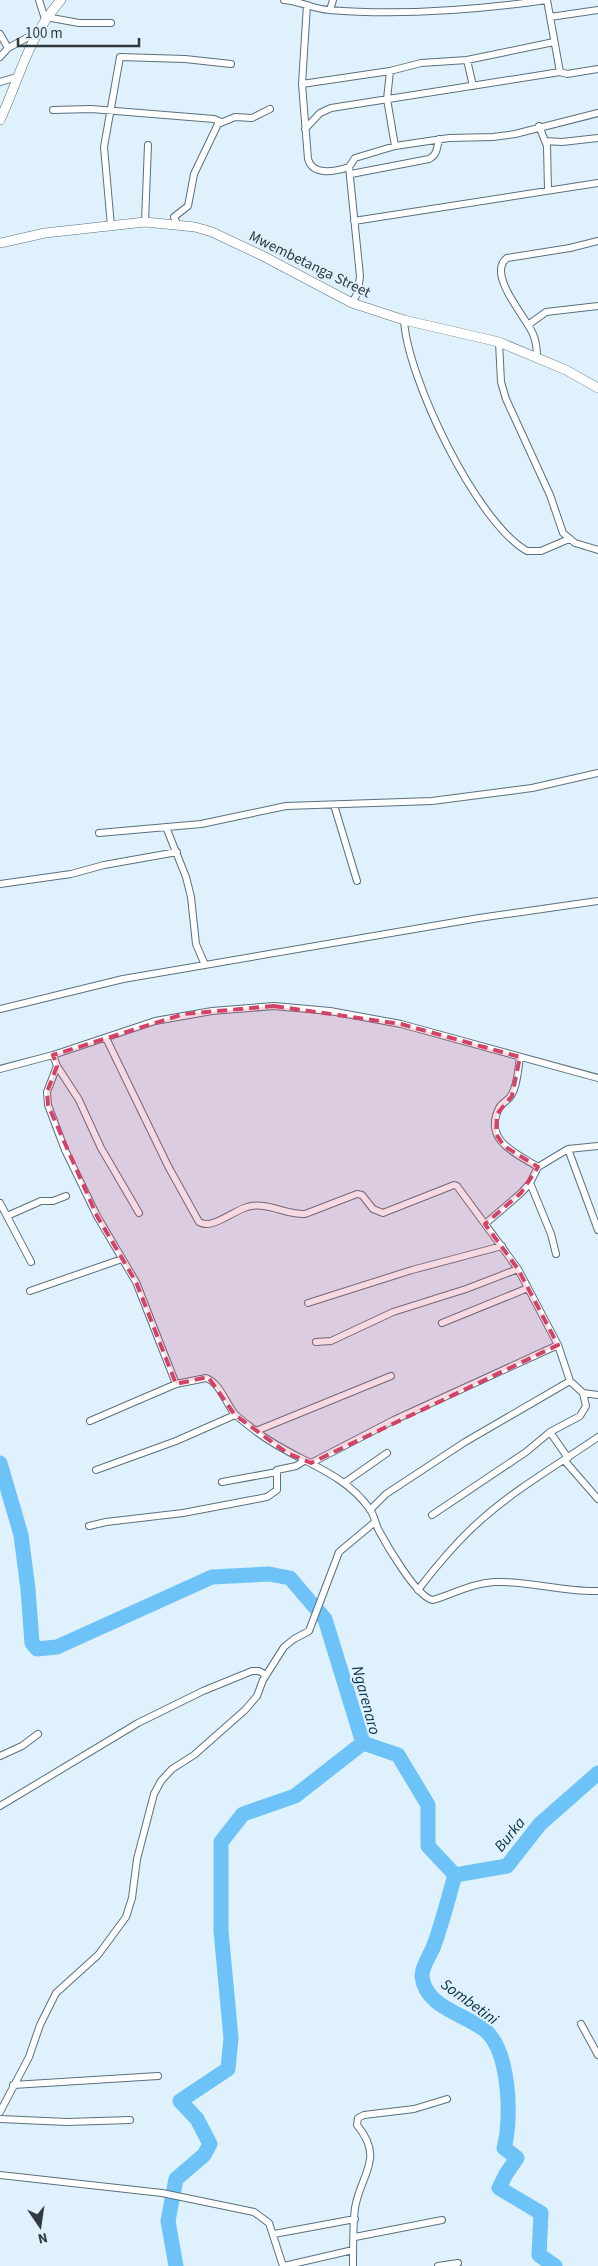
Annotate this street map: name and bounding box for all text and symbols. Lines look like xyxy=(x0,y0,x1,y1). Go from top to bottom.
scale bar xyxy=(18,15,139,47)
text: 100 m xyxy=(25,23,63,44)
street label: Mwembetanga Street xyxy=(245,226,374,303)
water label: Ngarenaro xyxy=(346,1663,386,1737)
water label: Burka xyxy=(489,1812,531,1857)
water label: Sombetini xyxy=(436,1973,503,2030)
north arrow xyxy=(15,2201,65,2251)
text: N xyxy=(36,2227,49,2248)

